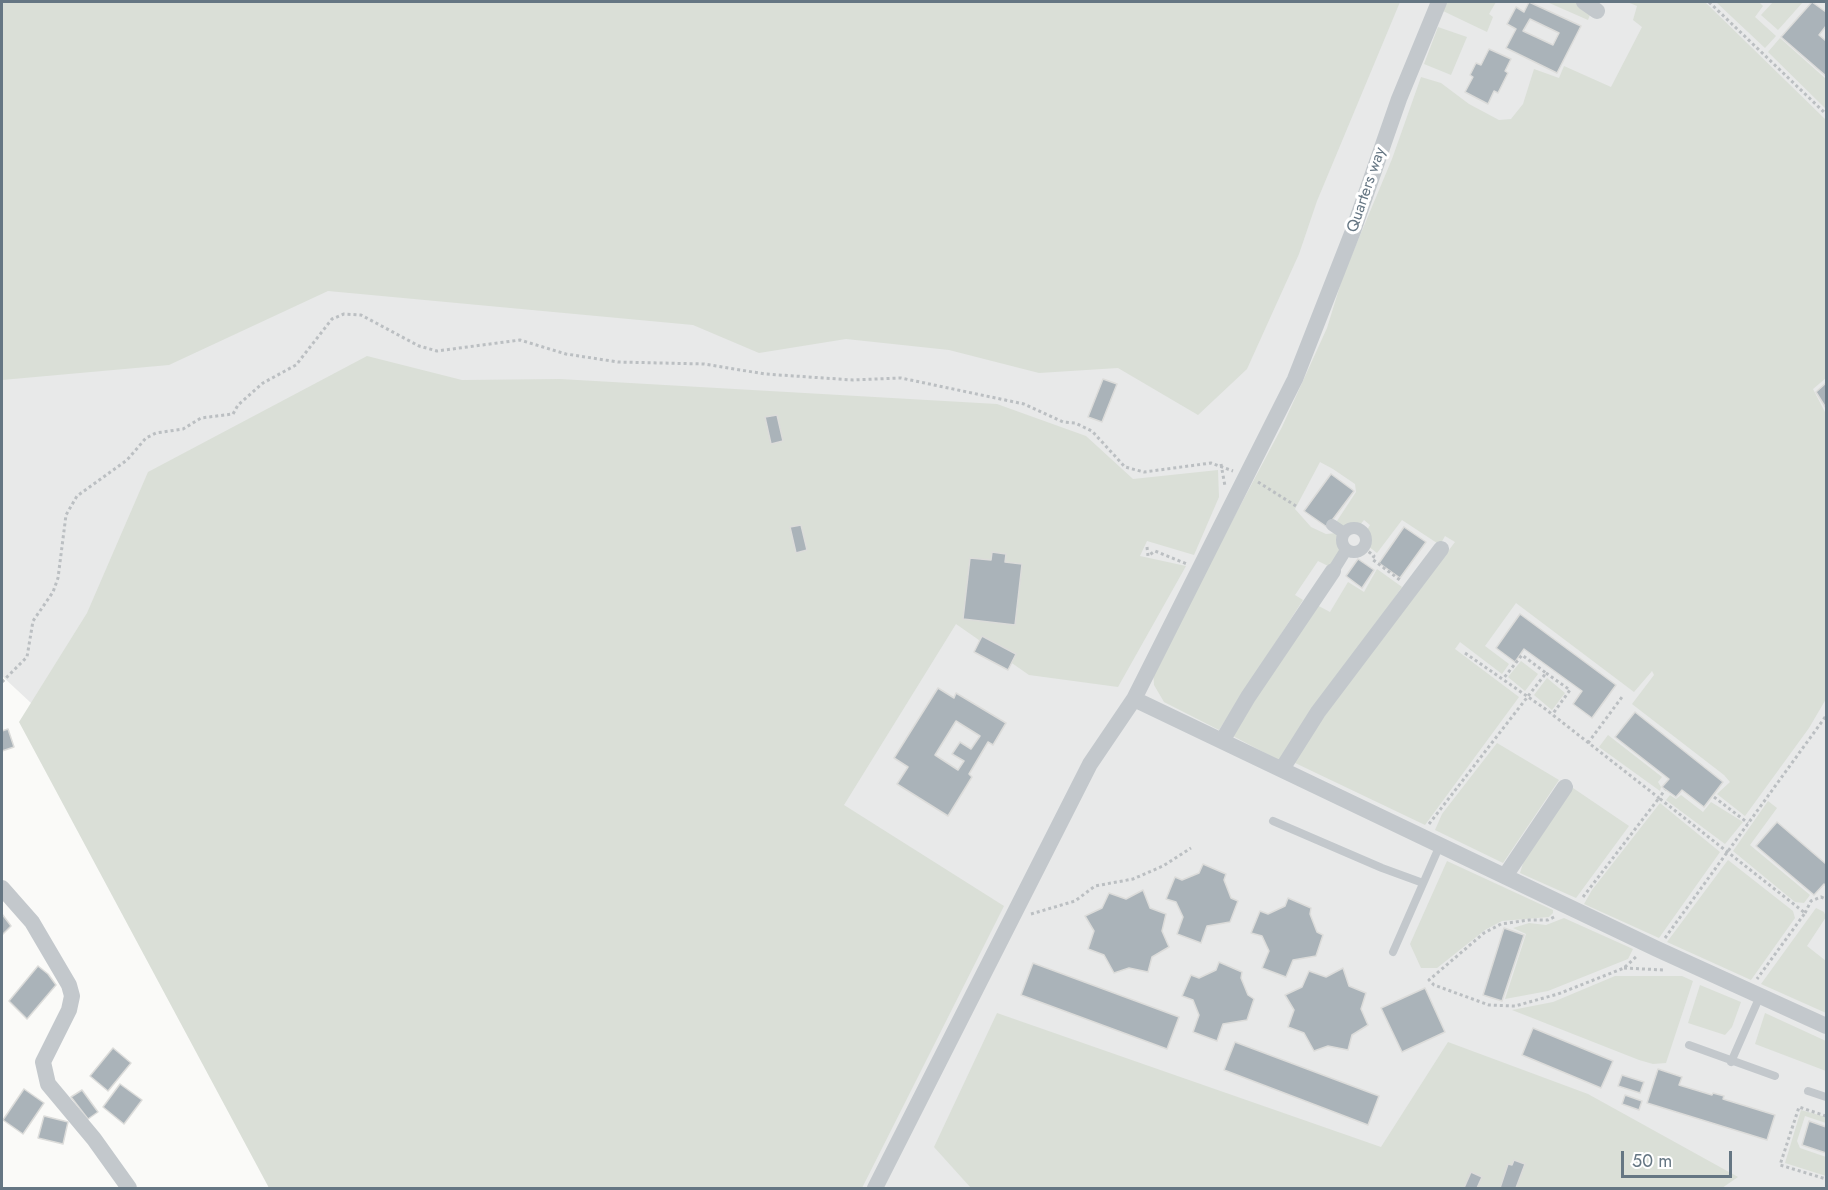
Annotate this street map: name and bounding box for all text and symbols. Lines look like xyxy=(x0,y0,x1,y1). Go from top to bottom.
street label: Quarters way xyxy=(1344,145,1390,235)
scale bar xyxy=(1624,1139,1735,1177)
text: 50 m xyxy=(1632,1148,1672,1174)

